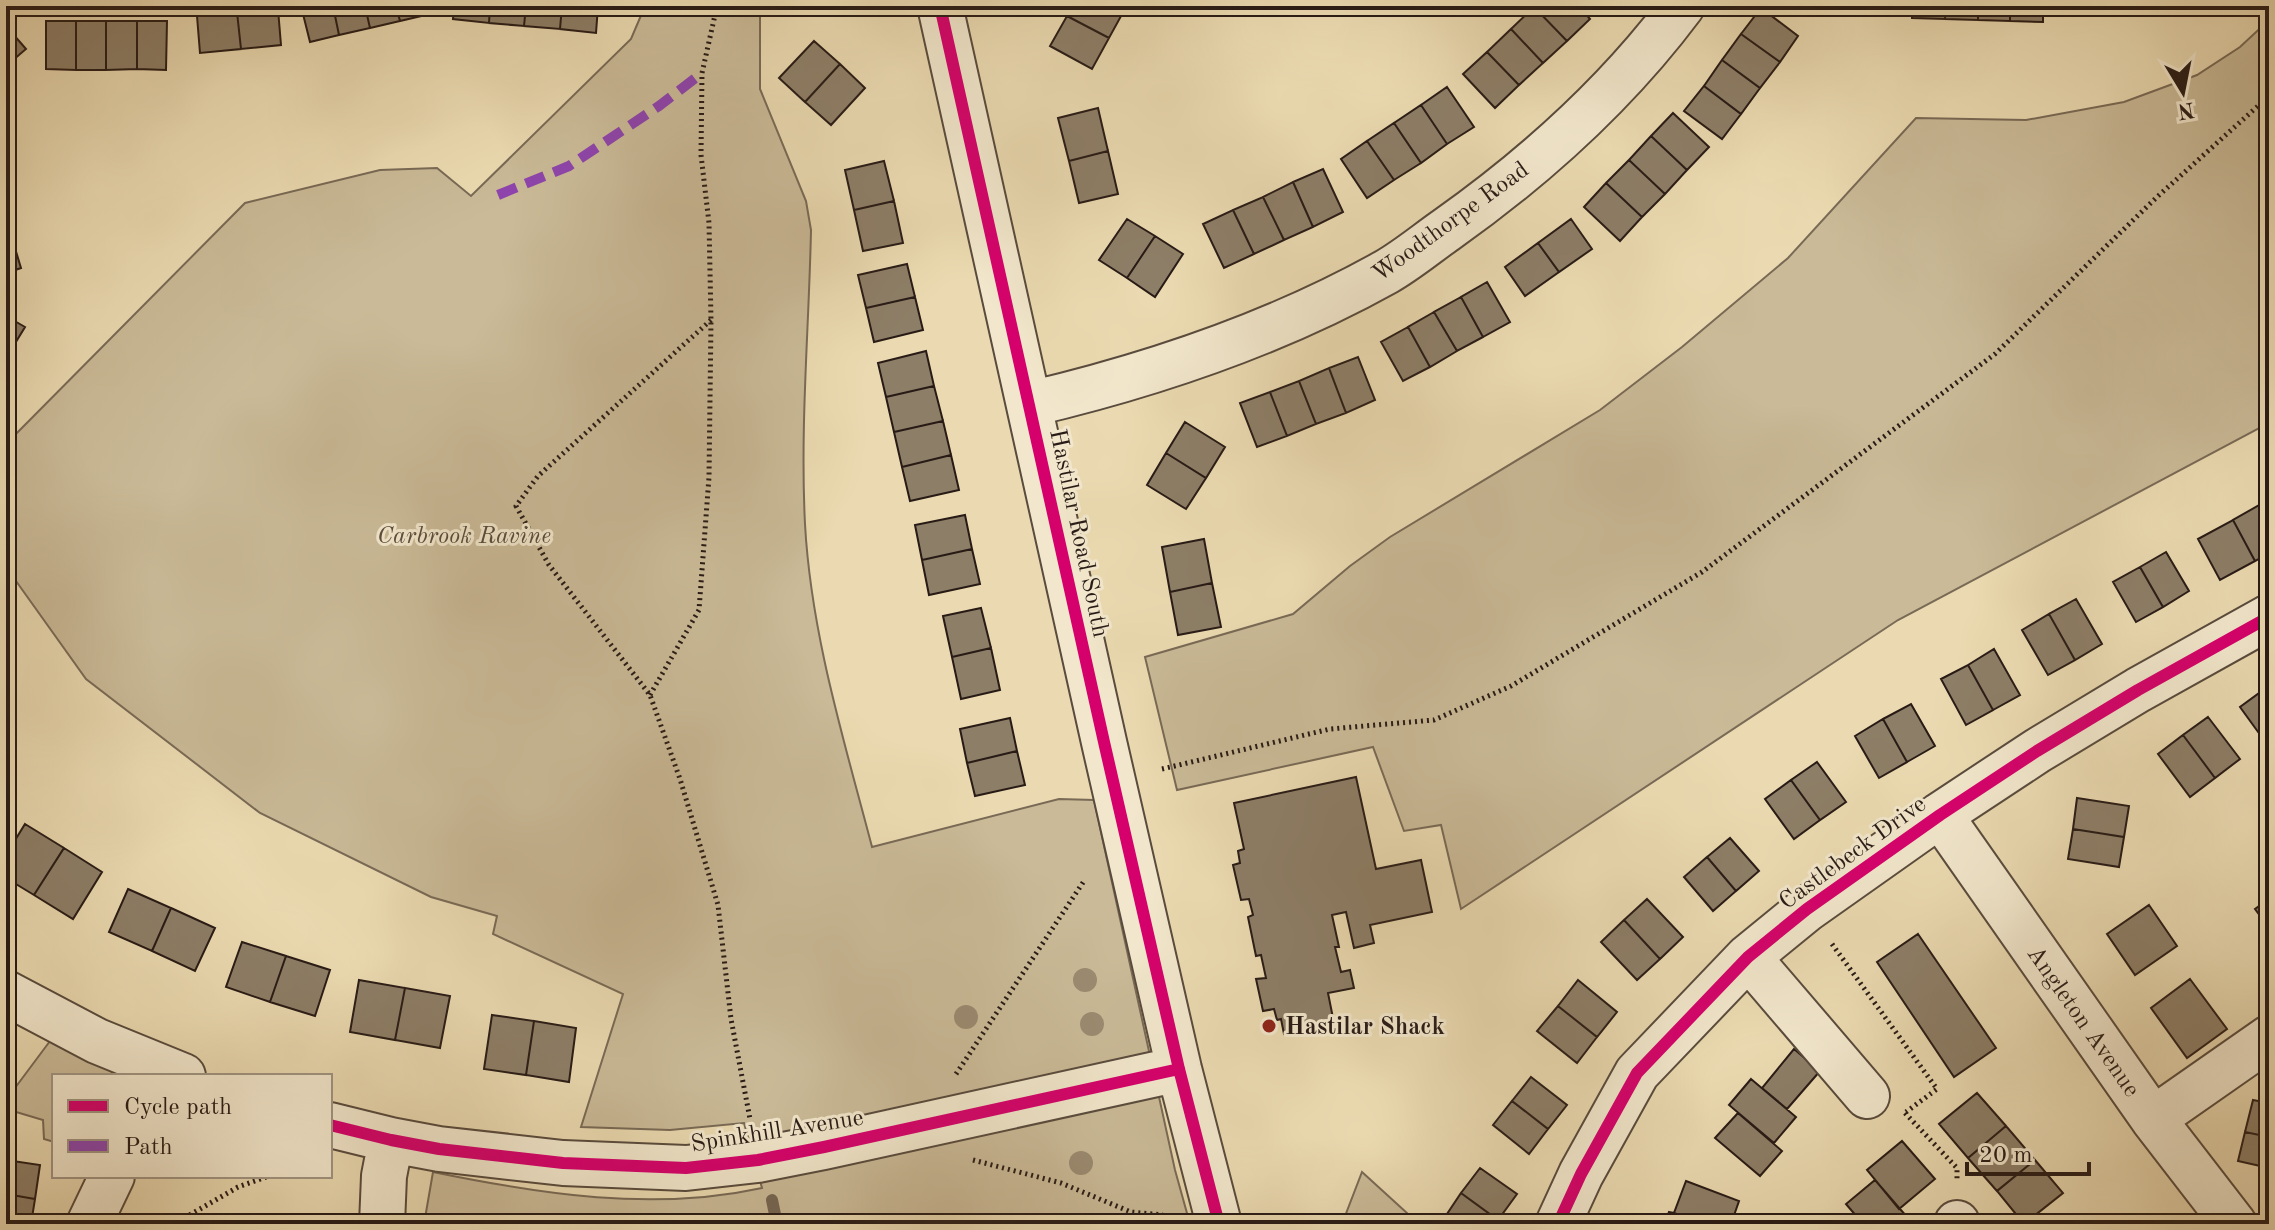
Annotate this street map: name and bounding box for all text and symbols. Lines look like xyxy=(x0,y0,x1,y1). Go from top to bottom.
north arrow xyxy=(2143,52,2223,132)
text: N xyxy=(2176,97,2196,122)
street label: Woodthorpe Road xyxy=(1369,158,1534,287)
street label: Hastilar Road South xyxy=(1044,427,1112,640)
park label: Carbrook Ravine xyxy=(377,525,551,549)
street label: Castlebeck Drive xyxy=(1775,793,1931,915)
street label: Angleton Avenue xyxy=(2021,942,2143,1102)
place label: Hastilar Shack xyxy=(1285,1016,1445,1040)
marker: Hastilar Shack xyxy=(1260,1017,1278,1035)
legend xyxy=(52,1074,332,1178)
text: Cycle path xyxy=(124,1096,232,1120)
street label: Spinkhill Avenue xyxy=(689,1106,865,1157)
scale bar xyxy=(1967,1126,2089,1176)
text: Path xyxy=(124,1136,173,1160)
text: 20 m xyxy=(1979,1144,2033,1168)

